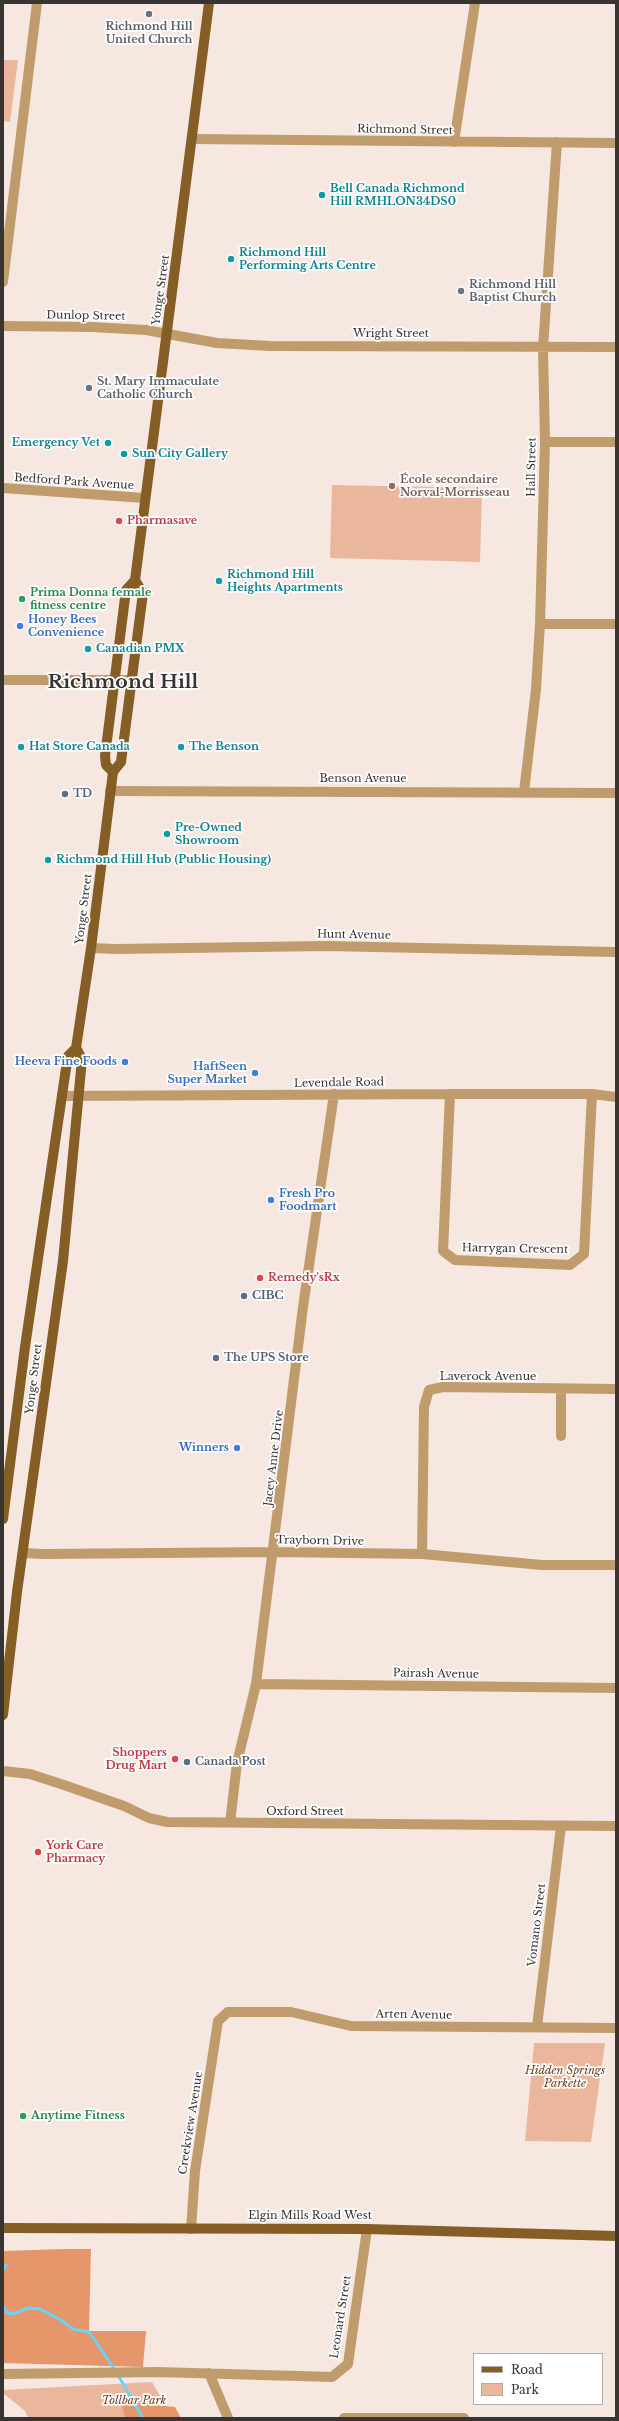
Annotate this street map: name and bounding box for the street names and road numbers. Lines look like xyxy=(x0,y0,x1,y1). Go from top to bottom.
street label: Richmond Street xyxy=(357,123,453,137)
street label: Yonge Street xyxy=(150,254,172,326)
street label: Dunlop Street xyxy=(46,309,126,323)
street label: Wright Street xyxy=(353,327,429,341)
street label: Hall Street xyxy=(525,437,539,497)
street label: Bedford Park Avenue xyxy=(14,471,134,493)
street label: Benson Avenue xyxy=(319,772,407,786)
street label: Yonge Street xyxy=(73,873,95,945)
street label: Hunt Avenue xyxy=(317,928,391,942)
street label: Levendale Road xyxy=(294,1076,384,1090)
street label: Harrygan Crescent xyxy=(462,1241,568,1257)
street label: Yonge Street xyxy=(23,1343,45,1415)
street label: Laverock Avenue xyxy=(440,1370,536,1384)
street label: Jacey Anne Drive xyxy=(262,1409,286,1507)
street label: Trayborn Drive xyxy=(276,1534,364,1548)
street label: Pairash Avenue xyxy=(393,1667,479,1681)
street label: Oxford Street xyxy=(266,1805,344,1819)
street label: Vomano Street xyxy=(525,1883,549,1967)
street label: Arten Avenue xyxy=(375,2008,453,2022)
street label: Creekview Avenue xyxy=(176,2070,206,2176)
street label: Elgin Mills Road West xyxy=(248,2209,372,2223)
street label: Leonard Street xyxy=(328,2274,354,2360)

